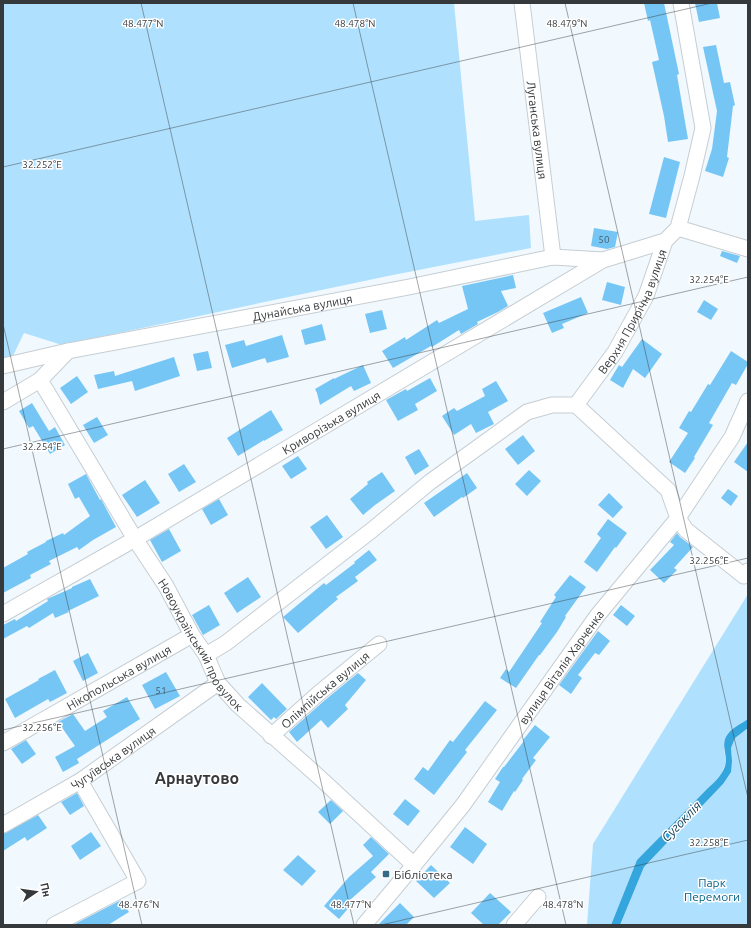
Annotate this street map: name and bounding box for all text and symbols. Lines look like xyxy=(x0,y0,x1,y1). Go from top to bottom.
text: 48.477°N xyxy=(122,18,164,29)
text: 48.478°N xyxy=(334,18,376,29)
text: 48.479°N xyxy=(546,18,588,29)
street label: Луганська вулиця xyxy=(525,80,550,180)
text: 32.252°E xyxy=(22,159,62,170)
house number: 50 xyxy=(598,234,610,245)
street label: Верхня Прирічна вулиця xyxy=(595,247,668,376)
text: 32.254°E xyxy=(689,274,729,285)
street label: Дунайська вулиця xyxy=(251,291,353,323)
street label: Криворізька вулиця xyxy=(280,388,382,456)
text: 32.254°E xyxy=(22,441,62,452)
text: 32.256°E xyxy=(689,555,729,566)
street label: Новоукраїнський провулок xyxy=(156,576,246,713)
street label: вулиця Віталія Харченка xyxy=(516,607,606,726)
street label: Нікопольська вулиця xyxy=(64,642,173,712)
street label: Олімпійська вулиця xyxy=(278,649,371,731)
house number: 51 xyxy=(155,685,167,696)
text: 32.256°E xyxy=(22,722,62,733)
street label: Чугуївська вулиця xyxy=(68,723,158,792)
district label: Арнаутово xyxy=(155,769,239,787)
water label: Сугоклія xyxy=(658,798,704,844)
text: 32.258°E xyxy=(689,837,729,848)
place label: Бібліотека xyxy=(394,868,453,881)
marker: Бібліотека xyxy=(381,869,391,879)
north arrow xyxy=(16,872,56,912)
park label: Парк Перемоги xyxy=(684,876,740,903)
text: Пн xyxy=(38,881,53,898)
text: 48.476°N xyxy=(118,899,160,910)
text: 48.477°N xyxy=(330,899,372,910)
text: 48.478°N xyxy=(542,899,584,910)

